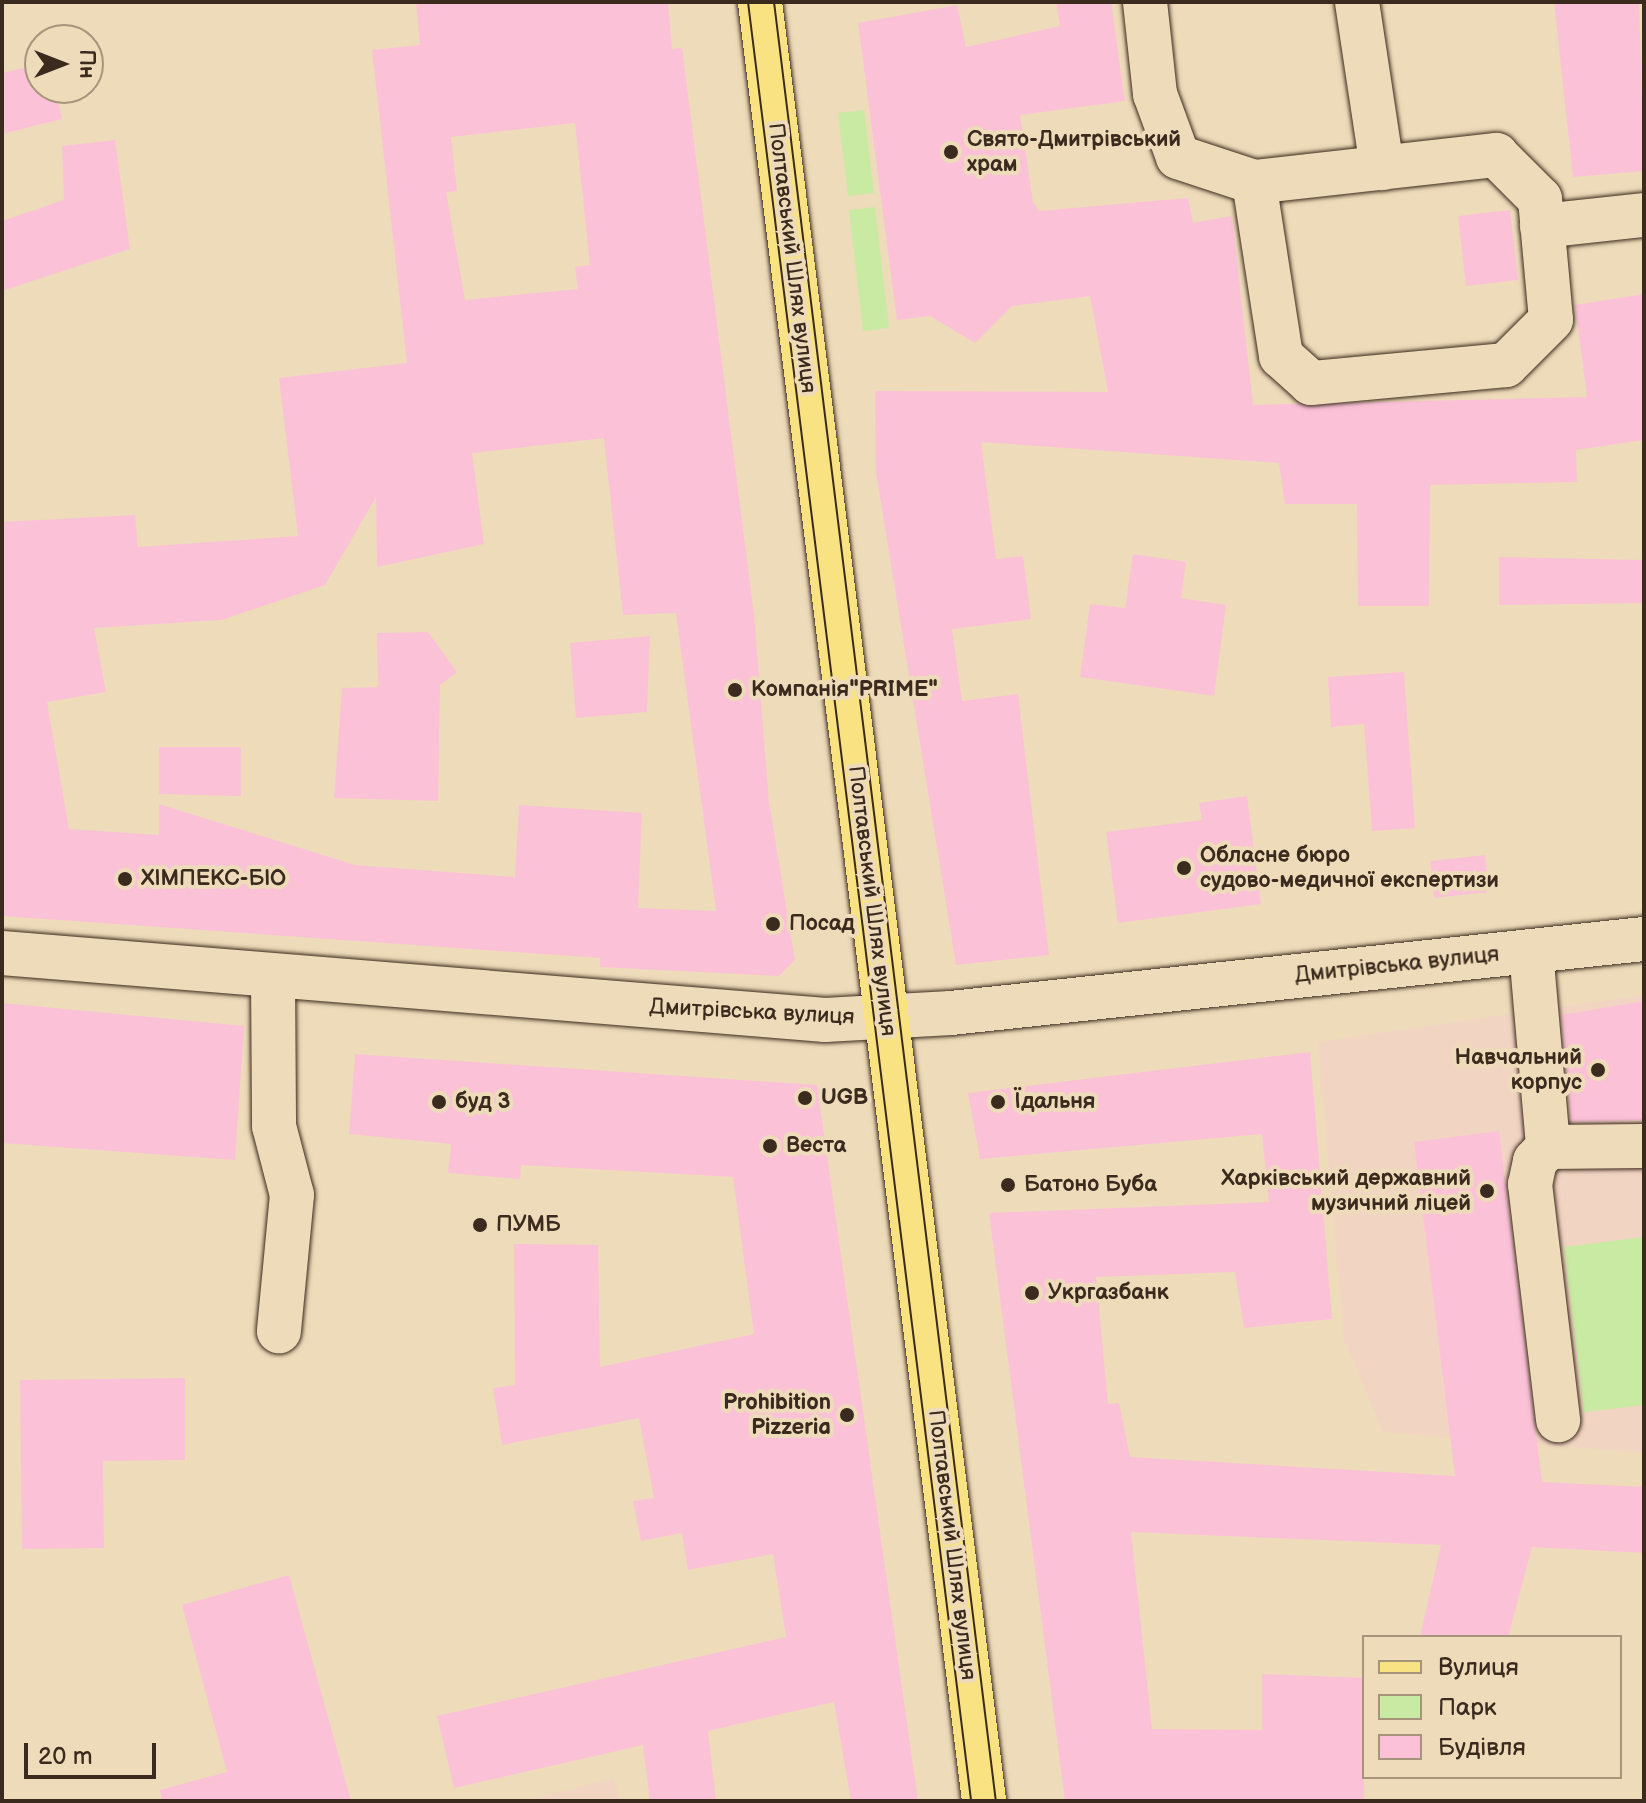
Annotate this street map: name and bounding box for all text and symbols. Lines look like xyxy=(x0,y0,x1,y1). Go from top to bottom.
north arrow xyxy=(24,24,104,104)
text: Пн xyxy=(73,49,100,79)
street label: Полтавський Шлях вулиця xyxy=(762,121,822,395)
place label: Свято-Дмитрівський храм xyxy=(967,126,1181,178)
marker: Свято-Дмитрівський храм xyxy=(942,143,960,161)
place label: Компанія"PRIME" xyxy=(751,677,938,703)
marker: Компанія"PRIME" xyxy=(726,681,744,699)
street label: Полтавський Шлях вулиця xyxy=(842,764,902,1038)
place label: Обласне бюро судово-медичної експертизи xyxy=(1200,842,1499,894)
marker: Обласне бюро судово-медичної експертизи xyxy=(1175,859,1193,877)
place label: ХІМПЕКС-БІО xyxy=(141,866,286,892)
marker: ХІМПЕКС-БІО xyxy=(116,870,134,888)
place label: Посад xyxy=(789,911,855,937)
marker: Посад xyxy=(764,915,782,933)
street label: Дмитрівська вулиця xyxy=(1293,941,1501,989)
street label: Дмитрівська вулиця xyxy=(649,993,855,1031)
place label: Навчальний корпус xyxy=(1454,1044,1582,1096)
marker: Навчальний корпус xyxy=(1589,1061,1607,1079)
place label: UGB xyxy=(821,1085,868,1111)
place label: буд 3 xyxy=(455,1089,510,1115)
marker: UGB xyxy=(796,1089,814,1107)
place label: Їдальня xyxy=(1014,1089,1096,1115)
marker: буд 3 xyxy=(430,1093,448,1111)
marker: Їдальня xyxy=(989,1093,1007,1111)
place label: Веста xyxy=(786,1133,846,1159)
marker: Веста xyxy=(761,1137,779,1155)
place label: Харківський державний музичний ліцей xyxy=(1221,1165,1471,1216)
place label: Батоно Буба xyxy=(1024,1172,1157,1198)
marker: Батоно Буба xyxy=(999,1176,1017,1194)
marker: Харківський державний музичний ліцей xyxy=(1478,1182,1496,1200)
place label: ПУМБ xyxy=(496,1212,561,1238)
marker: ПУМБ xyxy=(471,1216,489,1234)
place label: Укргазбанк xyxy=(1048,1280,1169,1306)
marker: Укргазбанк xyxy=(1023,1284,1041,1302)
place label: Prohibition Pizzeria xyxy=(723,1389,831,1440)
marker: Prohibition Pizzeria xyxy=(838,1406,856,1424)
street label: Полтавський Шлях вулиця xyxy=(922,1408,982,1682)
legend xyxy=(1362,1635,1622,1779)
text: Вулиця xyxy=(1438,1653,1519,1682)
text: Парк xyxy=(1438,1693,1496,1722)
scale bar xyxy=(28,1727,160,1777)
text: Будівля xyxy=(1438,1733,1526,1762)
text: 20 m xyxy=(38,1742,93,1771)

